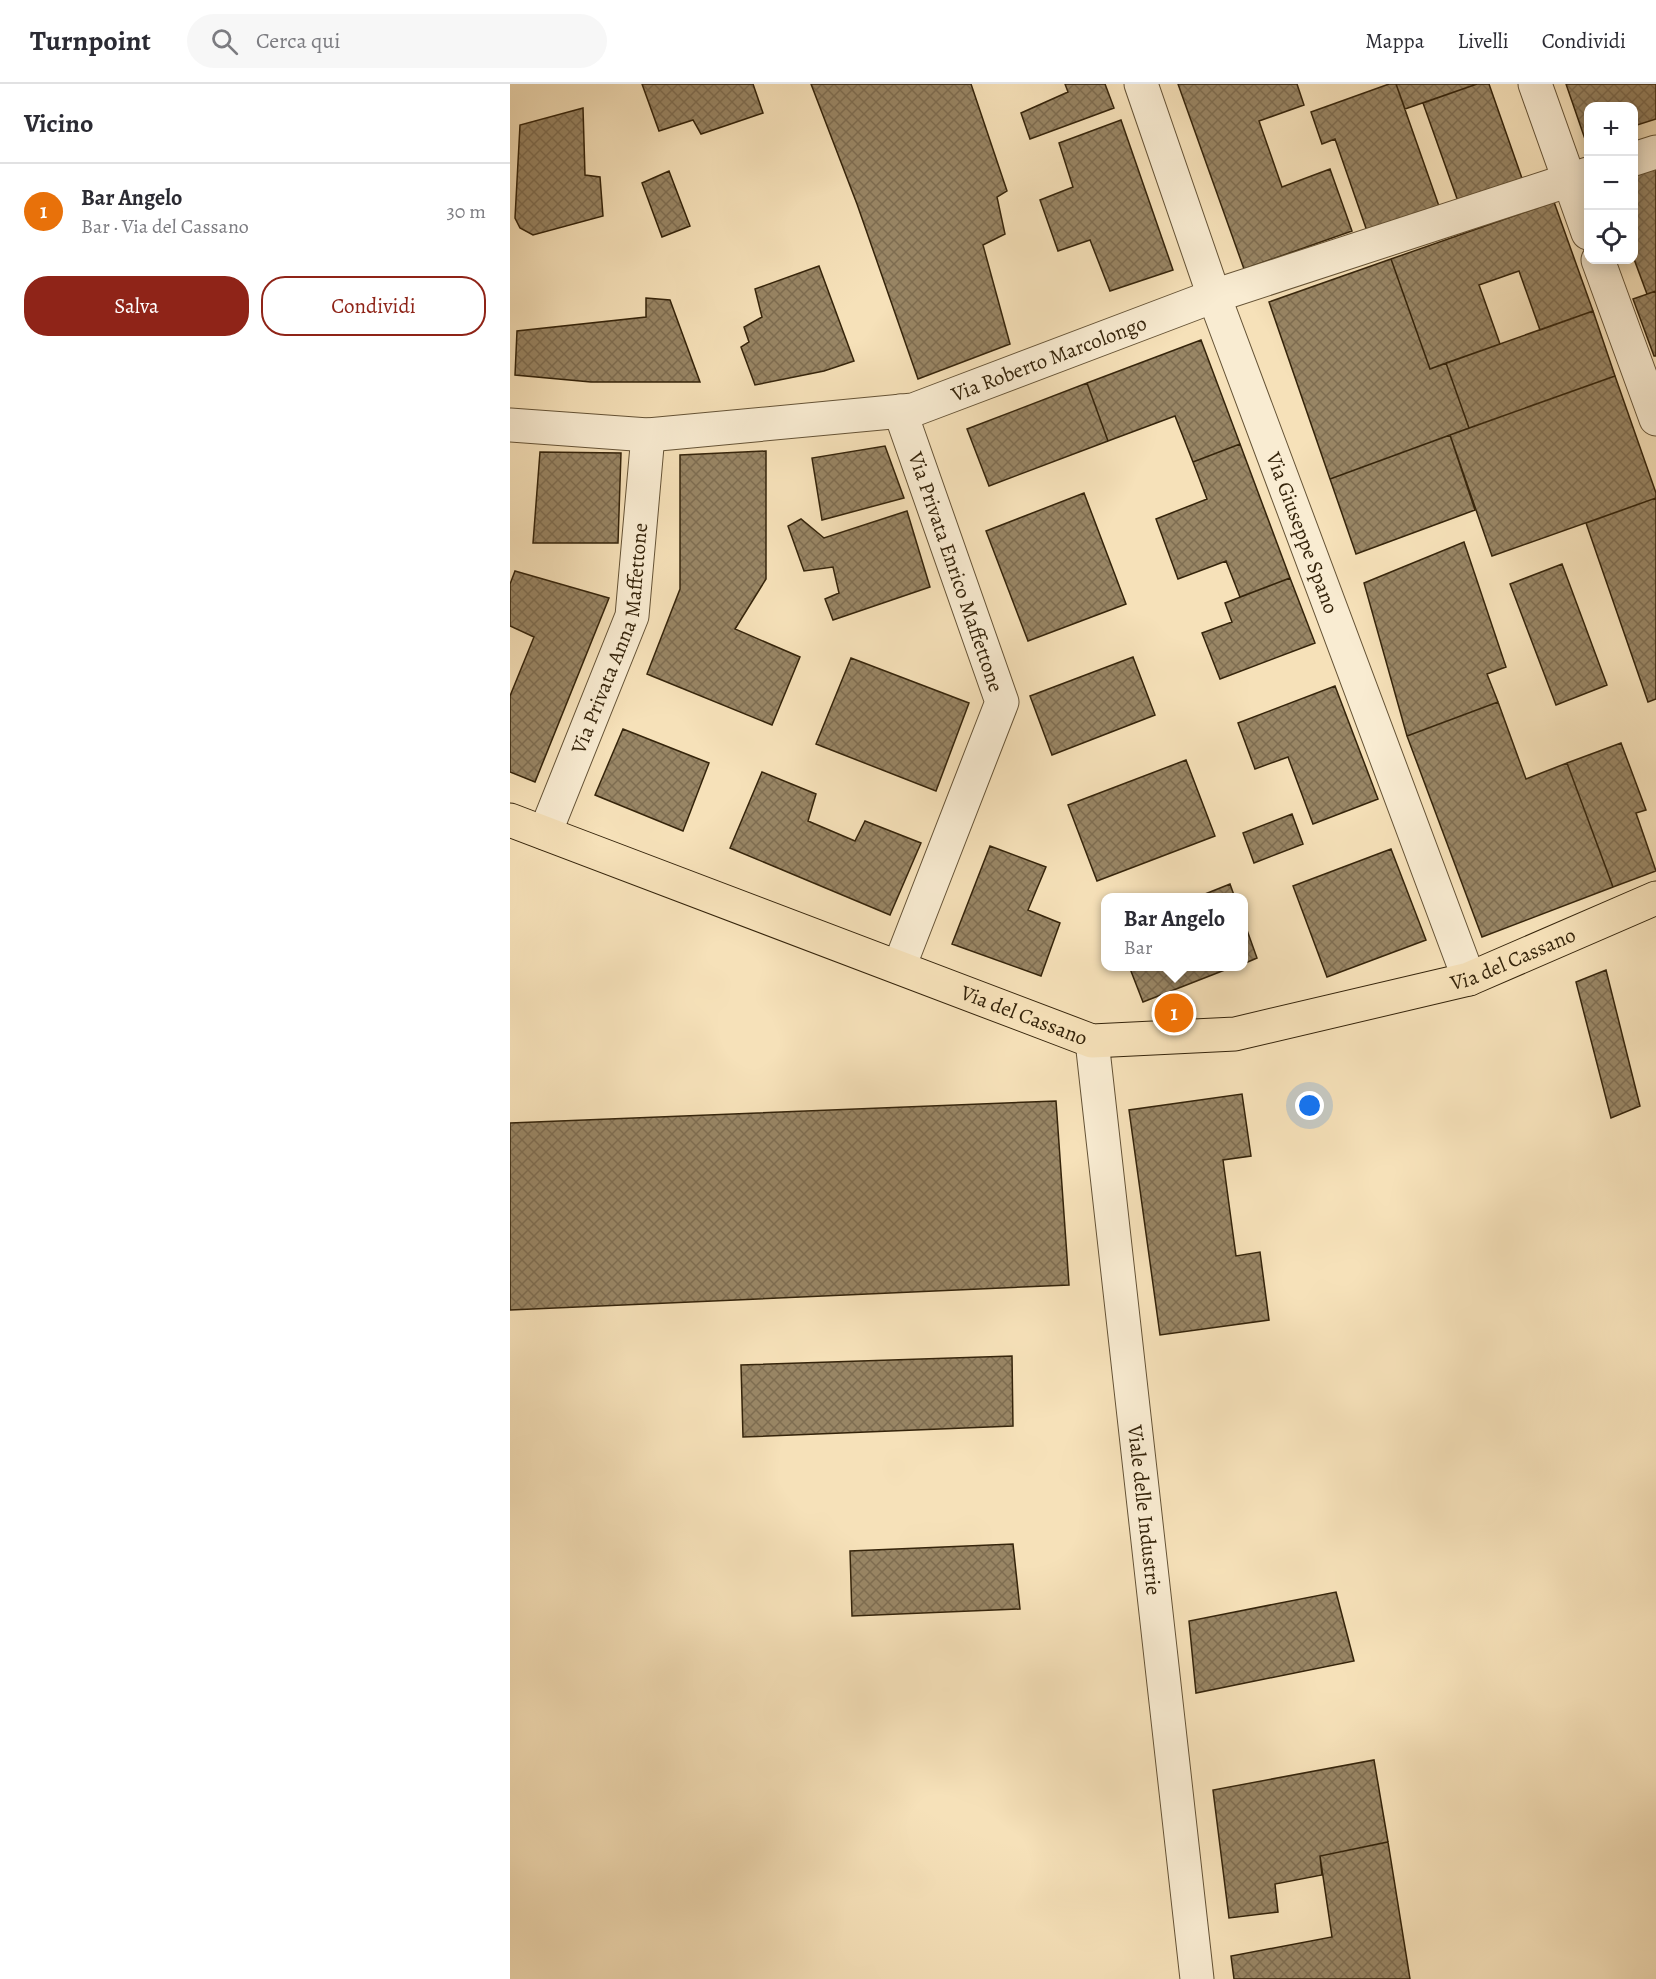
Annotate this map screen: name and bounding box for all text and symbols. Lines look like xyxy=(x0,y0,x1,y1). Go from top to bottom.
search box xyxy=(187,14,607,68)
text: Turnpoint xyxy=(30,22,151,60)
icon: search xyxy=(208,25,241,58)
text: Cerca qui xyxy=(256,26,340,56)
text: Mappa xyxy=(1365,27,1424,55)
text: Livelli xyxy=(1457,27,1509,55)
text: Condividi xyxy=(1542,27,1626,55)
map controls xyxy=(1584,102,1638,264)
button: + xyxy=(1584,102,1638,156)
text: Vicino xyxy=(24,106,93,141)
button: − xyxy=(1584,156,1638,210)
text: Bar Angelo xyxy=(81,183,182,213)
text: 1 xyxy=(40,198,47,225)
text: 30 m xyxy=(446,198,486,225)
button: locate xyxy=(1584,210,1638,264)
text: Bar · Via del Cassano xyxy=(81,213,249,240)
button: Salva xyxy=(24,276,249,336)
button: Condividi xyxy=(261,276,486,336)
street label: Via Roberto Marcolongo xyxy=(947,309,1151,409)
street label: Via Privata Enrico Maffettone xyxy=(901,447,1010,696)
street label: Via Giuseppe Spano xyxy=(1259,447,1345,618)
street label: Via Privata Anna Maffettone xyxy=(564,522,654,759)
popup xyxy=(1101,893,1248,971)
text: Bar Angelo xyxy=(1124,904,1225,934)
street label: Via del Cassano xyxy=(1446,921,1580,997)
text: Bar xyxy=(1124,934,1153,961)
street label: Via del Cassano xyxy=(956,978,1092,1052)
pin: 1 xyxy=(1154,990,1194,1036)
your location xyxy=(1295,1091,1324,1120)
street label: Viale delle Industrie xyxy=(1121,1422,1168,1597)

